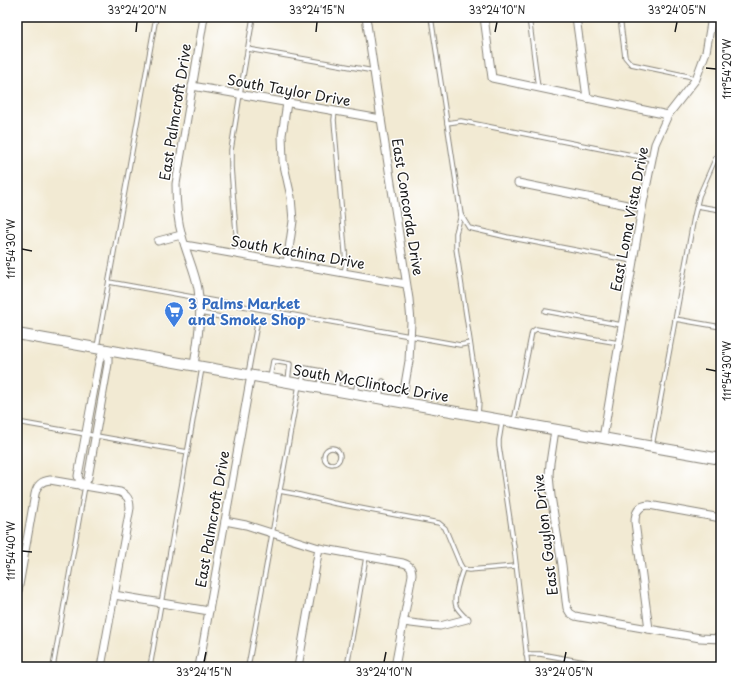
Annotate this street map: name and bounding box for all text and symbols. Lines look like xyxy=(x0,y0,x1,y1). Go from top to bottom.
text: 33°24'20"N xyxy=(107,2,167,17)
text: 33°24'15"N xyxy=(289,2,345,17)
text: 33°24'10"N xyxy=(469,2,525,17)
text: 33°24'05"N xyxy=(648,2,706,17)
text: 111°54'20"W xyxy=(719,38,734,99)
street label: East Palmcroft Drive xyxy=(154,42,196,182)
street label: South Taylor Drive xyxy=(226,69,352,111)
street label: East Concorda Drive xyxy=(387,137,429,278)
street label: East Loma Vista Drive xyxy=(605,145,653,293)
text: 111°54'30"W xyxy=(3,218,18,279)
street label: South Kachina Drive xyxy=(229,230,367,274)
place label: 3 Palms Market and Smoke Shop xyxy=(188,293,306,330)
supermarket icon: 3 Palms Market and Smoke Shop xyxy=(163,300,185,328)
text: 111°54'30"W xyxy=(719,340,734,401)
street label: South McClintock Drive xyxy=(291,359,451,407)
street label: East Palmcroft Drive xyxy=(190,449,234,589)
street label: East Gaylon Drive xyxy=(527,473,563,597)
text: 111°54'40"W xyxy=(3,520,18,581)
text: 33°24'15"N xyxy=(176,664,232,679)
text: 33°24'10"N xyxy=(356,664,412,679)
text: 33°24'05"N xyxy=(535,664,593,679)

